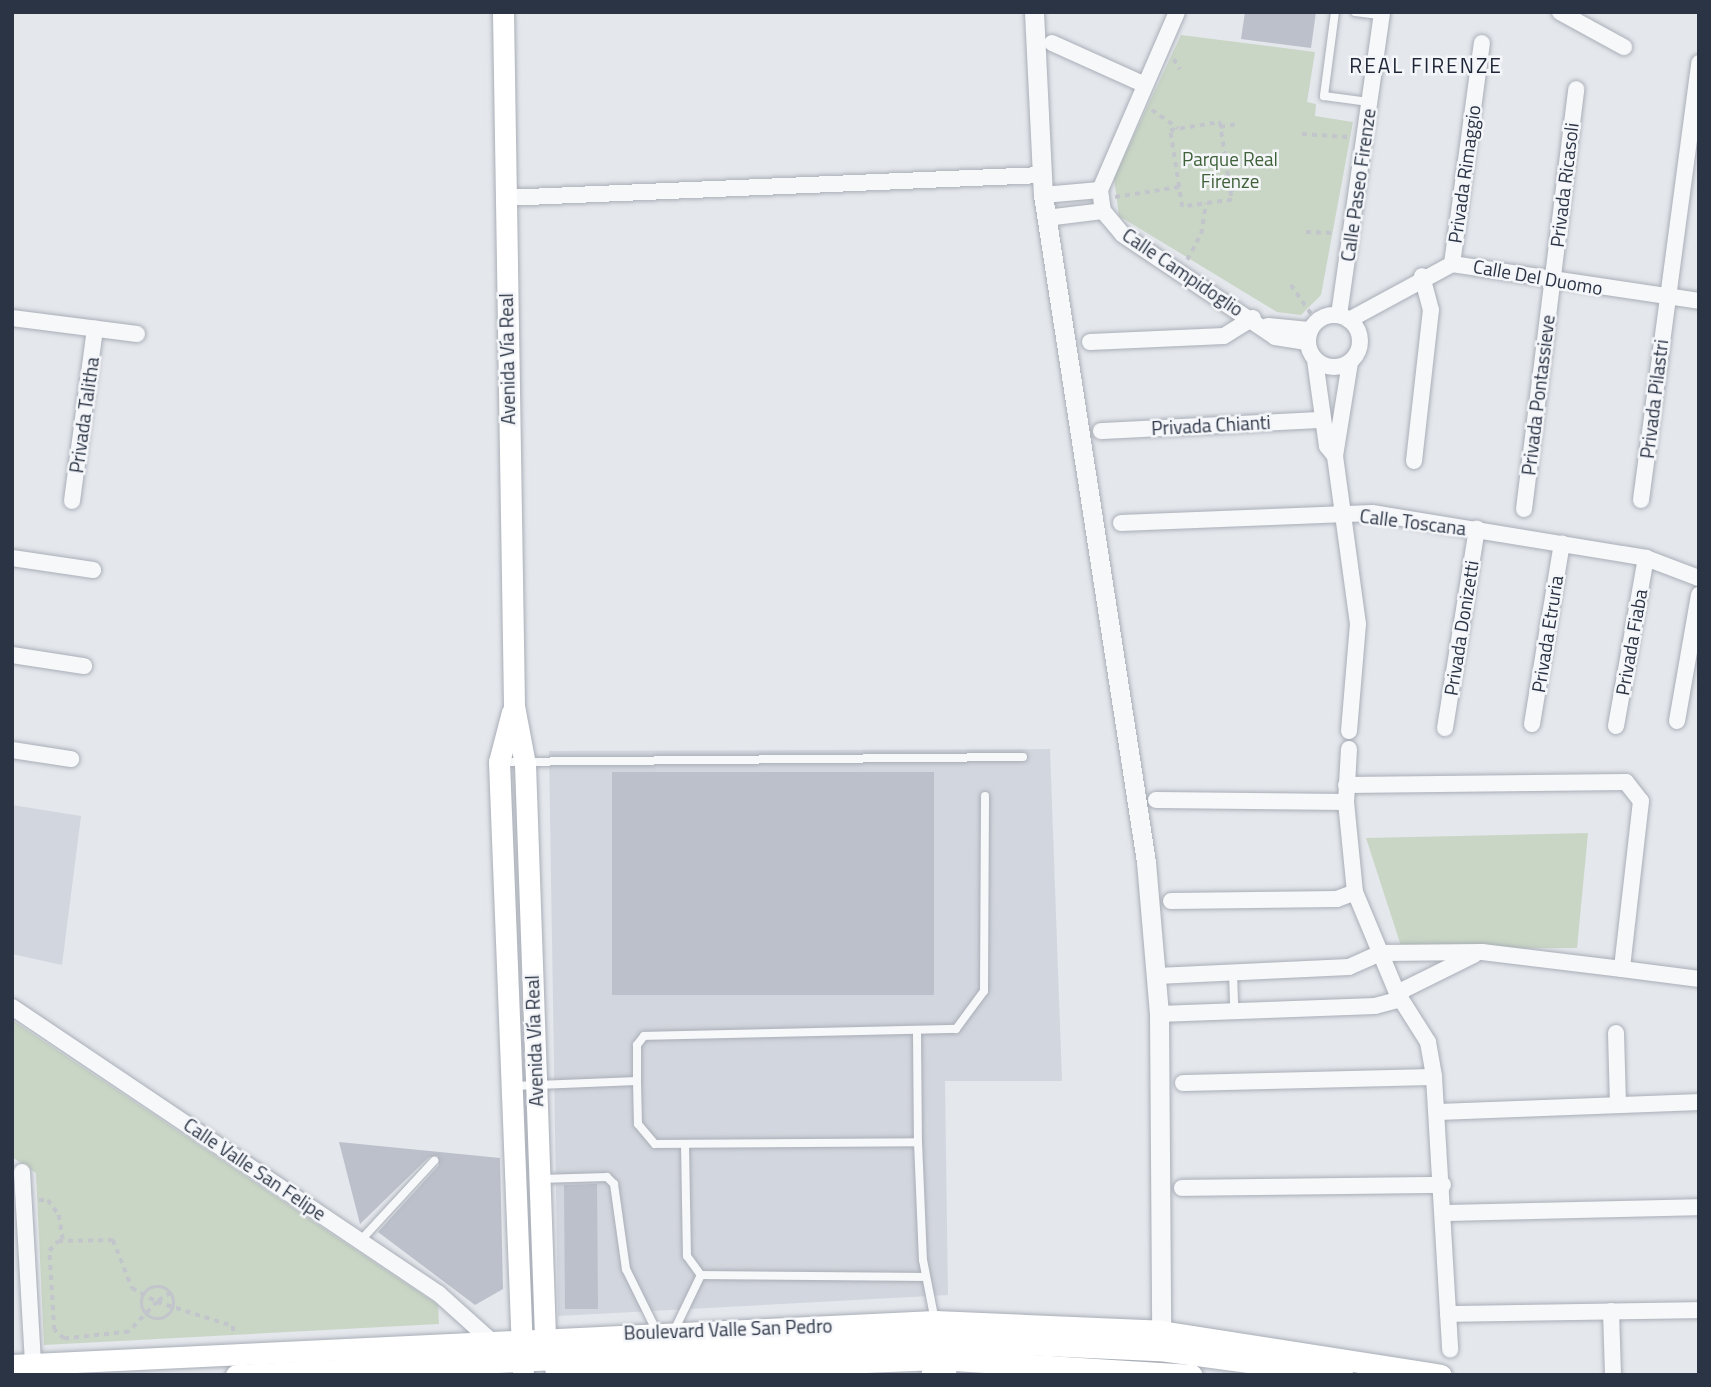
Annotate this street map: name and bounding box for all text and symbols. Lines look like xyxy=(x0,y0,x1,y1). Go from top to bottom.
district label: REAL FIRENZE xyxy=(1351,52,1501,78)
street label: Privada Rimaggio xyxy=(1443,103,1485,245)
street label: Calle Paseo Firenze xyxy=(1336,107,1380,263)
street label: Privada Ricasoli xyxy=(1545,121,1583,249)
park label: Parque Real Firenze xyxy=(1182,148,1278,192)
street label: Calle Campidoglio xyxy=(1118,223,1248,321)
street label: Calle Del Duomo xyxy=(1471,254,1605,300)
street label: Avenida Vía Real xyxy=(494,293,520,425)
street label: Privada Pontassieve xyxy=(1517,313,1559,477)
street label: Privada Pilastri xyxy=(1635,338,1673,460)
street label: Privada Talitha xyxy=(65,355,103,475)
street label: Privada Chianti xyxy=(1151,410,1271,440)
street label: Calle Toscana xyxy=(1358,504,1468,540)
street label: Privada Donizetti xyxy=(1439,559,1483,697)
street label: Privada Etruria xyxy=(1526,574,1568,694)
street label: Privada Fiaba xyxy=(1610,587,1652,697)
street label: Avenida Vía Real xyxy=(520,975,548,1107)
street label: Calle Valle San Felipe xyxy=(180,1113,330,1225)
street label: Boulevard Valle San Pedro xyxy=(623,1314,833,1344)

